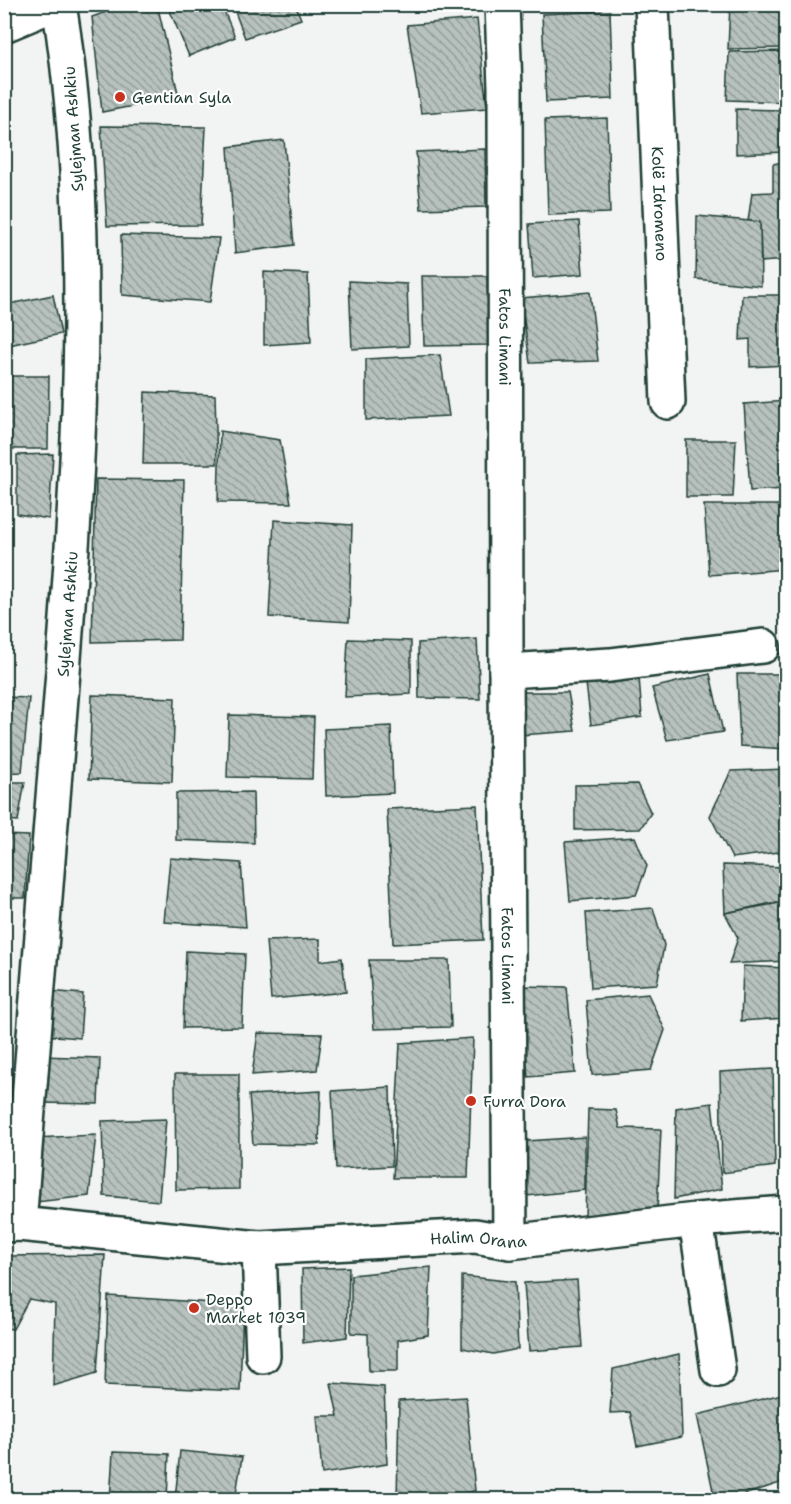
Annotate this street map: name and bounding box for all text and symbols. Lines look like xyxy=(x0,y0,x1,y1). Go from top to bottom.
street label: Sylejman Ashkiu xyxy=(59,65,88,192)
place label: Gentian Syla xyxy=(132,87,231,108)
marker: Gentian Syla xyxy=(113,90,127,104)
street label: Kolë Idromeno xyxy=(647,146,672,262)
street label: Fatos Limani xyxy=(494,288,516,386)
street label: Sylejman Ashkiu xyxy=(53,550,83,678)
street label: Fatos Limani xyxy=(497,907,518,1005)
place label: Furra Dora xyxy=(483,1091,566,1112)
marker: Furra Dora xyxy=(464,1094,478,1108)
street label: Halim Orana xyxy=(429,1226,528,1253)
place label: Deppo Market 1039 xyxy=(206,1289,306,1328)
marker: Deppo Market 1039 xyxy=(187,1301,201,1315)

